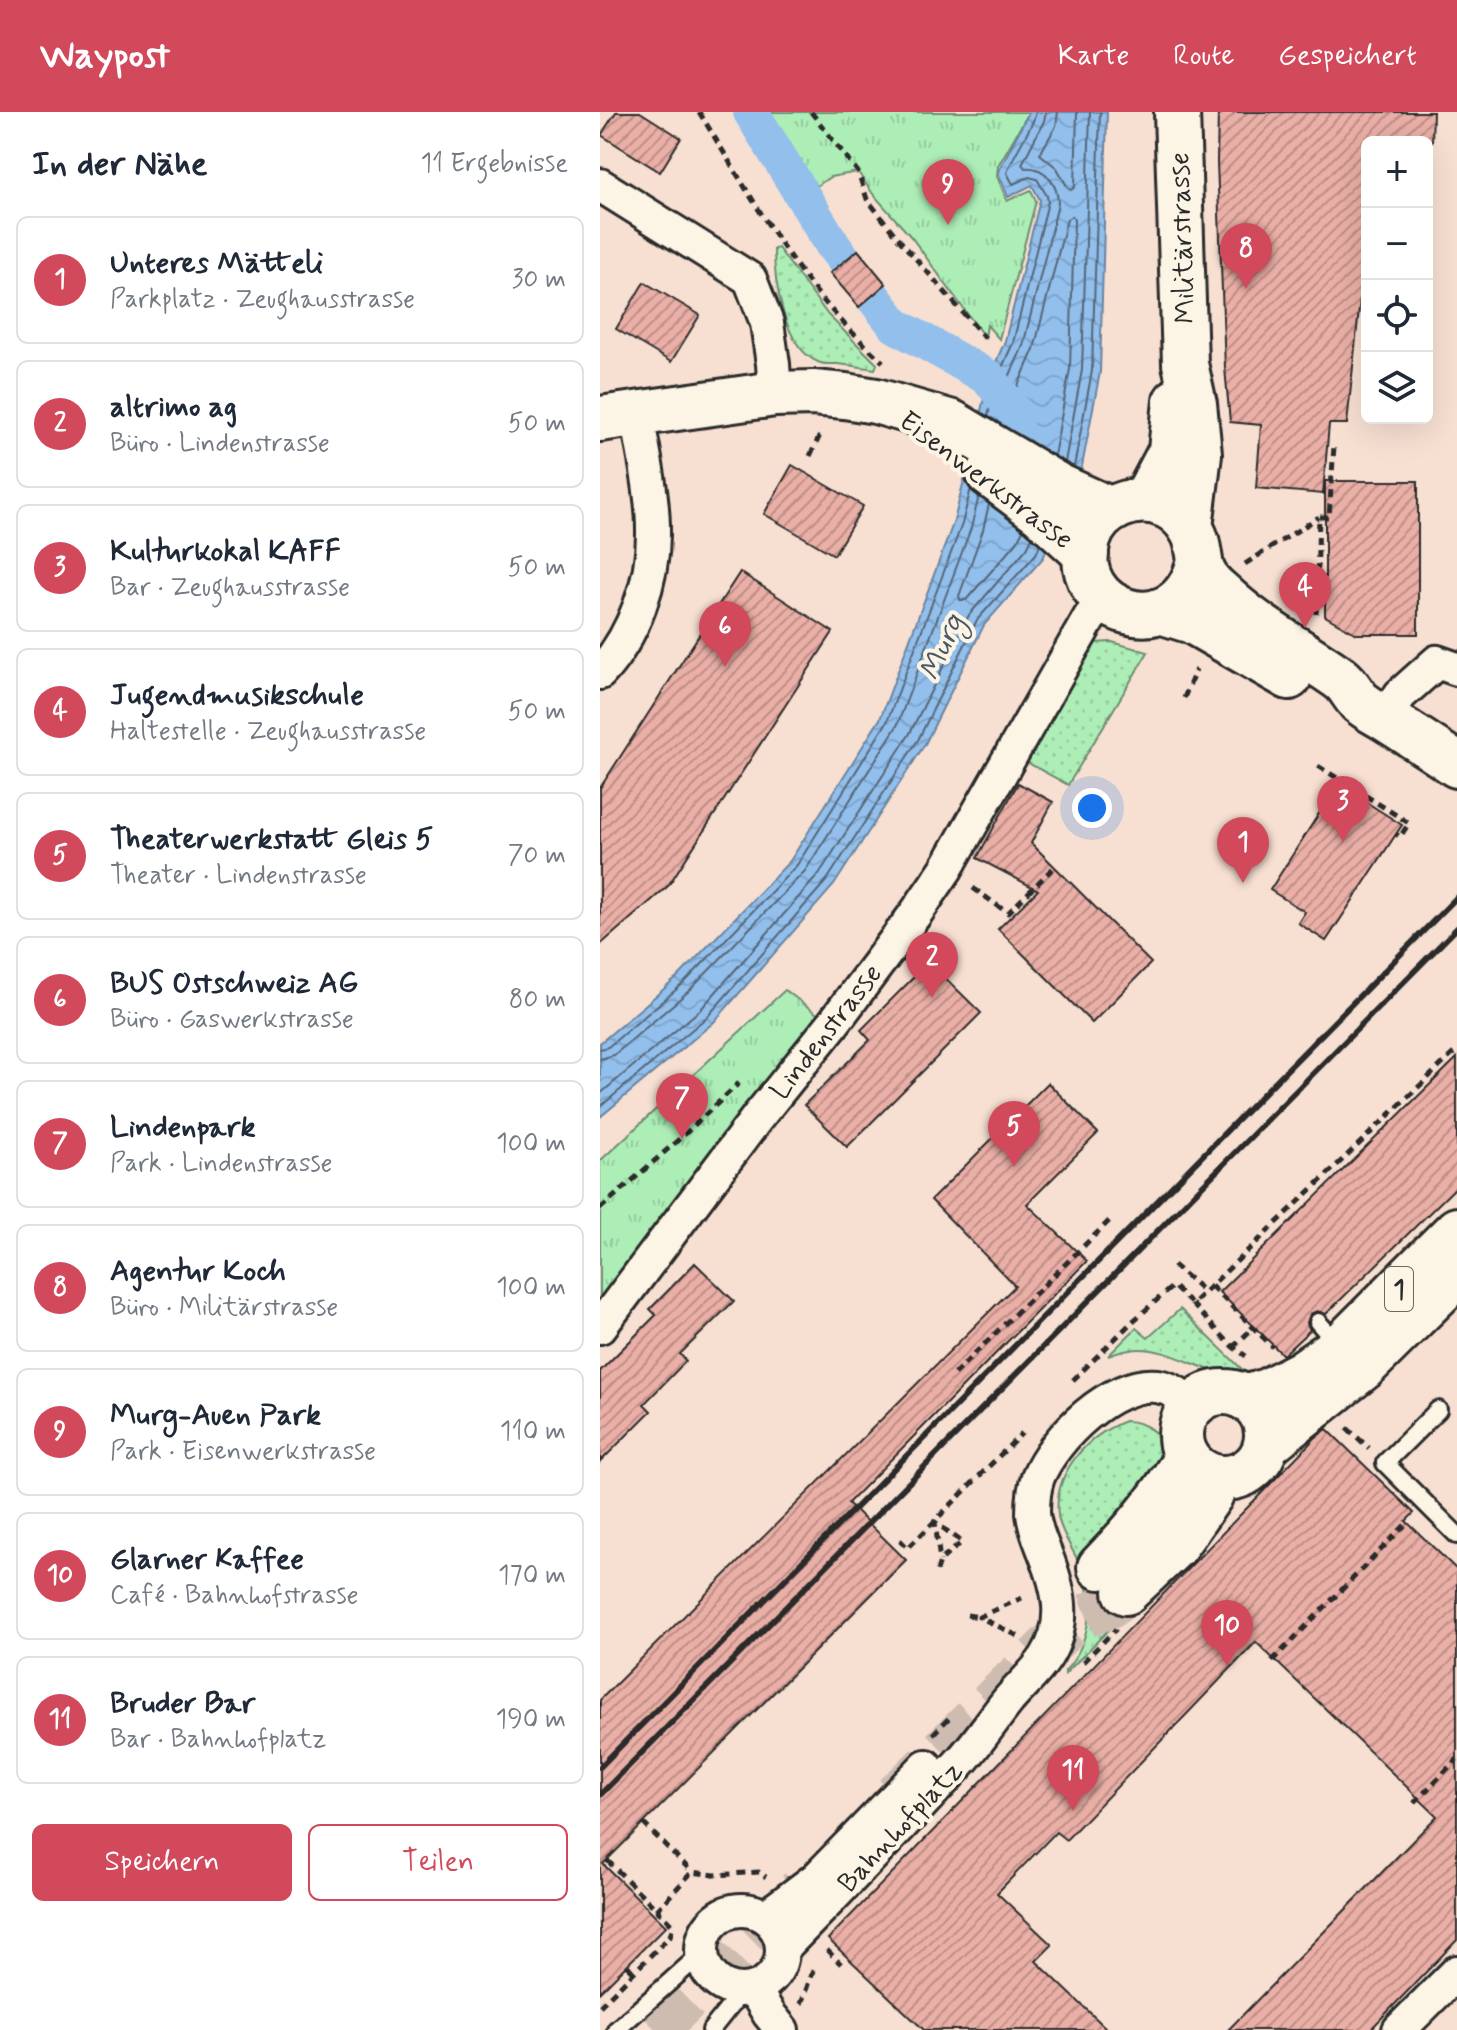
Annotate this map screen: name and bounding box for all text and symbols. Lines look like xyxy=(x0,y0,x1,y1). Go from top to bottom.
text: Waypost xyxy=(40,32,170,81)
text: Karte xyxy=(1058,38,1129,75)
text: Route xyxy=(1173,38,1234,75)
text: Gespeichert xyxy=(1278,38,1417,75)
map controls xyxy=(1361,136,1433,424)
button: + xyxy=(1361,136,1433,208)
text: In der Nähe xyxy=(32,142,207,187)
text: 11 Ergebnisse xyxy=(420,147,568,181)
street label: Militärstrasse xyxy=(1162,151,1205,324)
pin: 9 xyxy=(922,159,974,225)
button: − xyxy=(1361,208,1433,280)
pin: 8 xyxy=(1220,223,1272,289)
text: Unteres Mätteli xyxy=(110,244,323,283)
text: 1 xyxy=(54,263,66,297)
text: 30 m xyxy=(512,263,566,297)
button: locate xyxy=(1361,280,1433,352)
text: Parkplatz · Zeughausstrasse xyxy=(110,283,415,317)
button: layers xyxy=(1361,352,1433,424)
text: altrimo ag xyxy=(110,388,237,427)
street label: Eisenwerkstrasse xyxy=(891,403,1080,559)
text: 2 xyxy=(54,407,66,441)
text: 50 m xyxy=(508,407,566,441)
text: Büro · Lindenstrasse xyxy=(110,427,330,461)
text: Kulturkokal KAFF xyxy=(110,532,341,571)
text: 3 xyxy=(54,551,66,585)
text: 50 m xyxy=(508,551,566,585)
pin: 4 xyxy=(1279,562,1331,628)
text: Bar · Zeughausstrasse xyxy=(110,571,350,605)
pin: 6 xyxy=(699,601,751,667)
water label: Murg xyxy=(911,607,977,688)
text: Jugendmusikschule xyxy=(110,676,364,715)
text: 4 xyxy=(52,695,68,729)
text: 50 m xyxy=(508,695,566,729)
text: Haltestelle · Zeughausstrasse xyxy=(110,715,426,749)
pin: 3 xyxy=(1317,776,1369,842)
your location xyxy=(1072,788,1112,828)
pin: 1 xyxy=(1217,817,1269,883)
text: Theaterwerkstatt Gleis 5 xyxy=(110,820,433,859)
text: 5 xyxy=(52,839,68,873)
text: 70 m xyxy=(508,839,566,873)
text: Theater · Lindenstrasse xyxy=(110,859,367,893)
pin: 2 xyxy=(906,932,958,998)
street label: Lindenstrasse xyxy=(762,957,892,1108)
text: BUS Ostschweiz AG xyxy=(110,964,358,1003)
text: 6 xyxy=(53,983,67,1017)
text: 80 m xyxy=(509,983,566,1017)
text: Büro · Gaswerkstrasse xyxy=(110,1003,354,1037)
pin: 7 xyxy=(656,1073,708,1139)
pin: 5 xyxy=(988,1101,1040,1167)
text: Lindenpark xyxy=(110,1108,256,1147)
text: 7 xyxy=(52,1127,68,1161)
text: 100 m xyxy=(496,1127,566,1161)
text: Park · Lindenstrasse xyxy=(110,1147,333,1181)
text: Agentur Koch xyxy=(110,1252,286,1291)
road number: 1 xyxy=(1385,1267,1413,1311)
text: 8 xyxy=(53,1271,67,1305)
text: 100 m xyxy=(496,1271,566,1305)
text: Büro · Militärstrasse xyxy=(110,1291,338,1325)
text: Murg-Auen Park xyxy=(110,1396,321,1435)
text: 9 xyxy=(54,1415,66,1449)
text: 110 m xyxy=(500,1415,566,1449)
text: Park · Eisenwerkstrasse xyxy=(110,1435,376,1469)
text: Glarner Kaffee xyxy=(110,1540,304,1579)
text: 10 xyxy=(47,1559,73,1593)
text: 170 m xyxy=(498,1559,566,1593)
text: Café · Bahnhofstrasse xyxy=(110,1579,359,1613)
pin: 10 xyxy=(1201,1600,1253,1666)
text: Bruder Bar xyxy=(110,1684,255,1723)
text: 11 xyxy=(49,1703,71,1737)
text: 190 m xyxy=(496,1703,566,1737)
text: Bar · Bahnhofplatz xyxy=(110,1723,326,1757)
pin: 11 xyxy=(1047,1745,1099,1811)
street label: Bahnhofplatz xyxy=(830,1754,972,1902)
button: Speichern xyxy=(32,1824,292,1901)
button: Teilen xyxy=(308,1824,568,1901)

